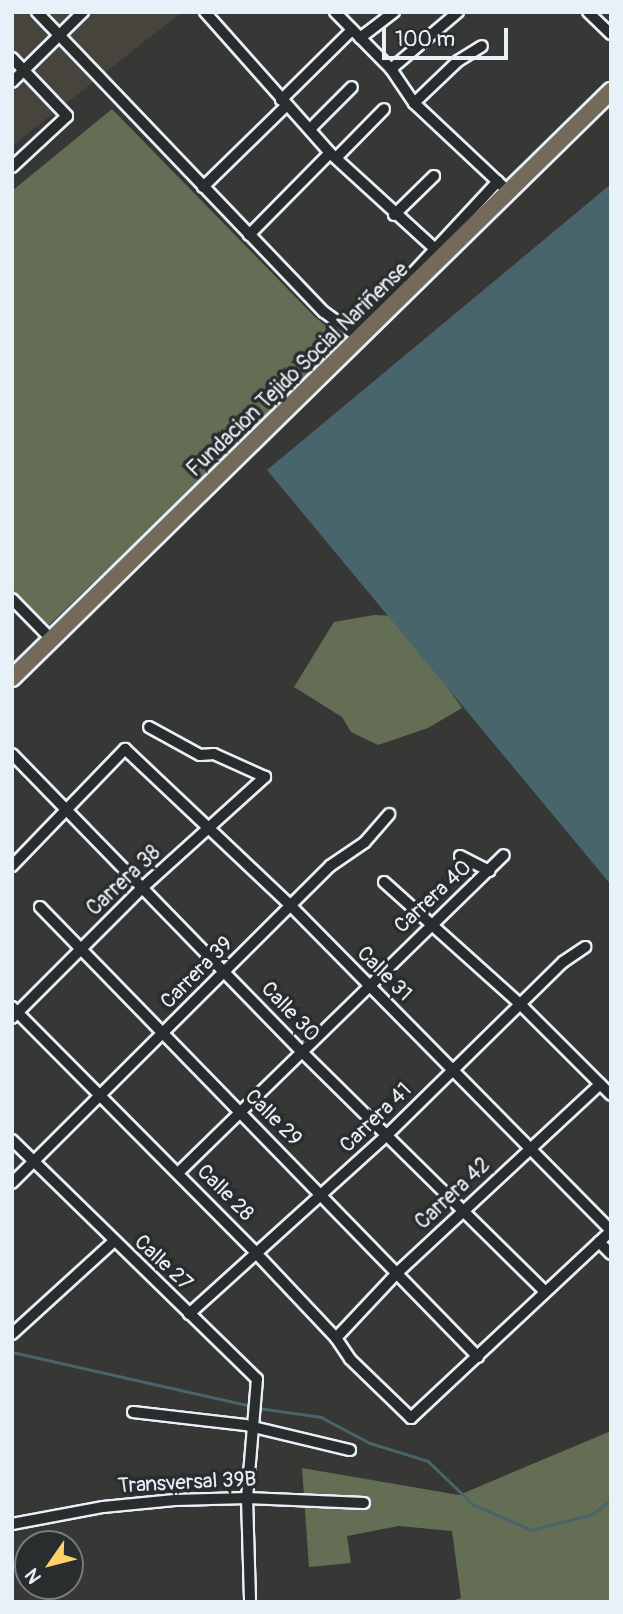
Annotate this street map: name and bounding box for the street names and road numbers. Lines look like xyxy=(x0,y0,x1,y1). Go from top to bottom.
street label: Fundacion Tejido Social Nariñense xyxy=(182,258,414,482)
street label: Carrera 38 xyxy=(82,840,166,922)
street label: Carrera 40 xyxy=(389,855,477,939)
street label: Carrera 39 xyxy=(156,932,238,1014)
street label: Calle 31 xyxy=(351,941,417,1007)
street label: Calle 30 xyxy=(255,977,325,1047)
street label: Carrera 41 xyxy=(335,1078,417,1158)
street label: Calle 29 xyxy=(239,1084,307,1152)
street label: Carrera 42 xyxy=(410,1153,496,1235)
street label: Calle 28 xyxy=(191,1159,259,1227)
street label: Calle 27 xyxy=(129,1230,197,1296)
street label: Transversal 39B xyxy=(117,1467,257,1499)

